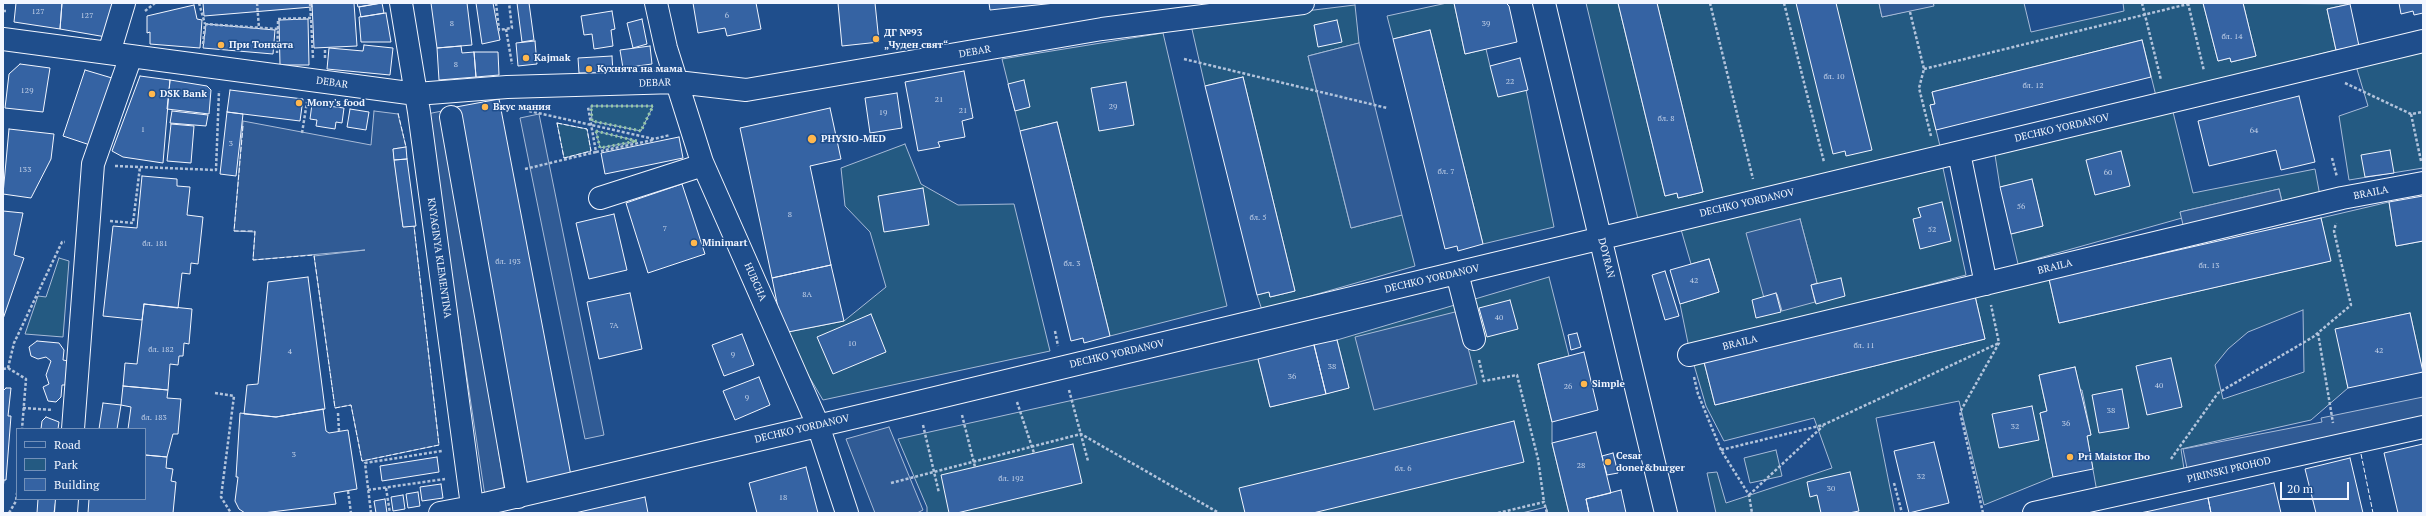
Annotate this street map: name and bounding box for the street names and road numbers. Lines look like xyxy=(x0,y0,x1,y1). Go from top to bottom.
street label: DEBAR xyxy=(958,43,992,61)
street label: DEBAR xyxy=(315,75,349,91)
street label: DEBAR xyxy=(639,76,671,90)
street label: DECHKO YORDANOV xyxy=(2013,111,2111,145)
street label: BRAILA xyxy=(2353,184,2389,202)
street label: DECHKO YORDANOV xyxy=(1698,186,1796,220)
street label: KNYAGINYA KLEMENTINA xyxy=(425,197,453,319)
street label: DOYRAN xyxy=(1595,237,1617,279)
street label: BRAILA xyxy=(2036,257,2074,277)
street label: HUBCHA xyxy=(741,261,769,303)
street label: DECHKO YORDANOV xyxy=(1383,262,1481,296)
street label: BRAILA xyxy=(1721,333,1759,353)
street label: DECHKO YORDANOV xyxy=(1068,337,1166,371)
street label: DECHKO YORDANOV xyxy=(753,412,851,446)
street label: PIRINSKI PROHOD xyxy=(2186,455,2272,485)

